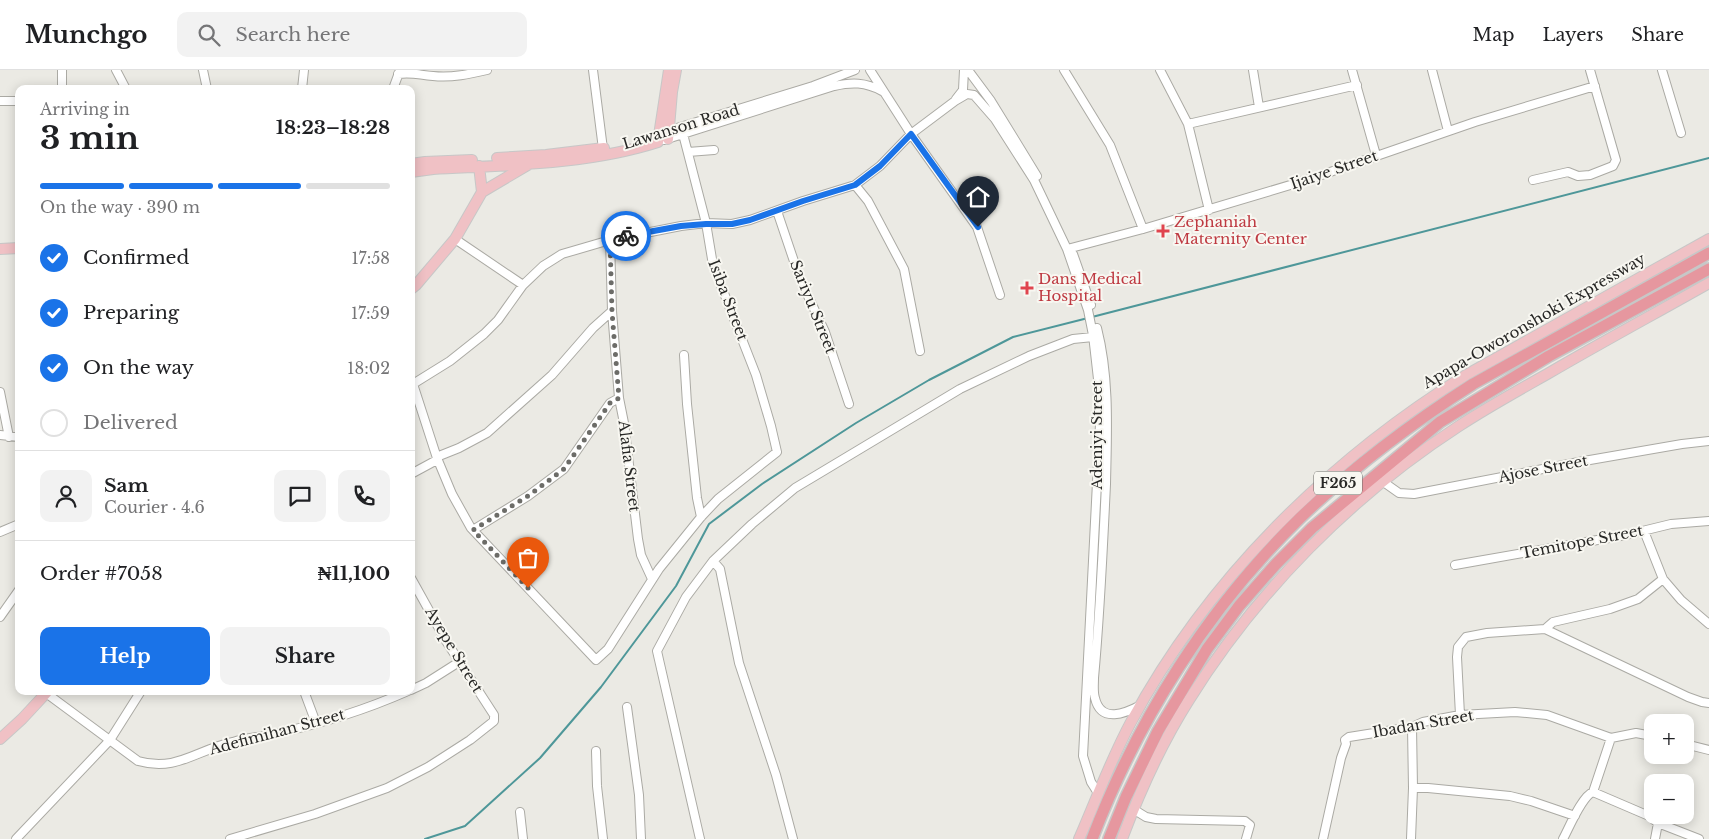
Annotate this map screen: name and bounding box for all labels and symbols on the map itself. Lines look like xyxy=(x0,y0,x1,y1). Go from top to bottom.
street label: Lawanson Road xyxy=(620,100,742,153)
street label: Ijaiye Street xyxy=(1288,146,1380,193)
pin xyxy=(957,176,999,227)
courier xyxy=(601,211,651,261)
place label: Zephaniah Maternity Center xyxy=(1174,212,1308,248)
marker: Zephaniah Maternity Center xyxy=(1156,224,1170,238)
street label: Apapa-Oworonshoki Expressway xyxy=(1418,249,1649,393)
street label: Isiba Street xyxy=(704,257,753,343)
street label: Sariyu Street xyxy=(786,257,841,357)
place label: Dans Medical Hospital xyxy=(1038,269,1142,305)
marker: Dans Medical Hospital xyxy=(1020,281,1034,295)
street label: Adeniyi Street xyxy=(1087,380,1106,491)
street label: Alafia Street xyxy=(614,418,645,513)
street label: Ajose Street xyxy=(1496,450,1590,487)
road number: F265 xyxy=(1314,472,1362,494)
street label: Temitope Street xyxy=(1519,520,1645,563)
pin xyxy=(507,537,549,588)
street label: Ayepe Street xyxy=(421,603,488,696)
street label: Adefimihan Street xyxy=(206,704,347,759)
street label: Ibadan Street xyxy=(1371,705,1475,742)

